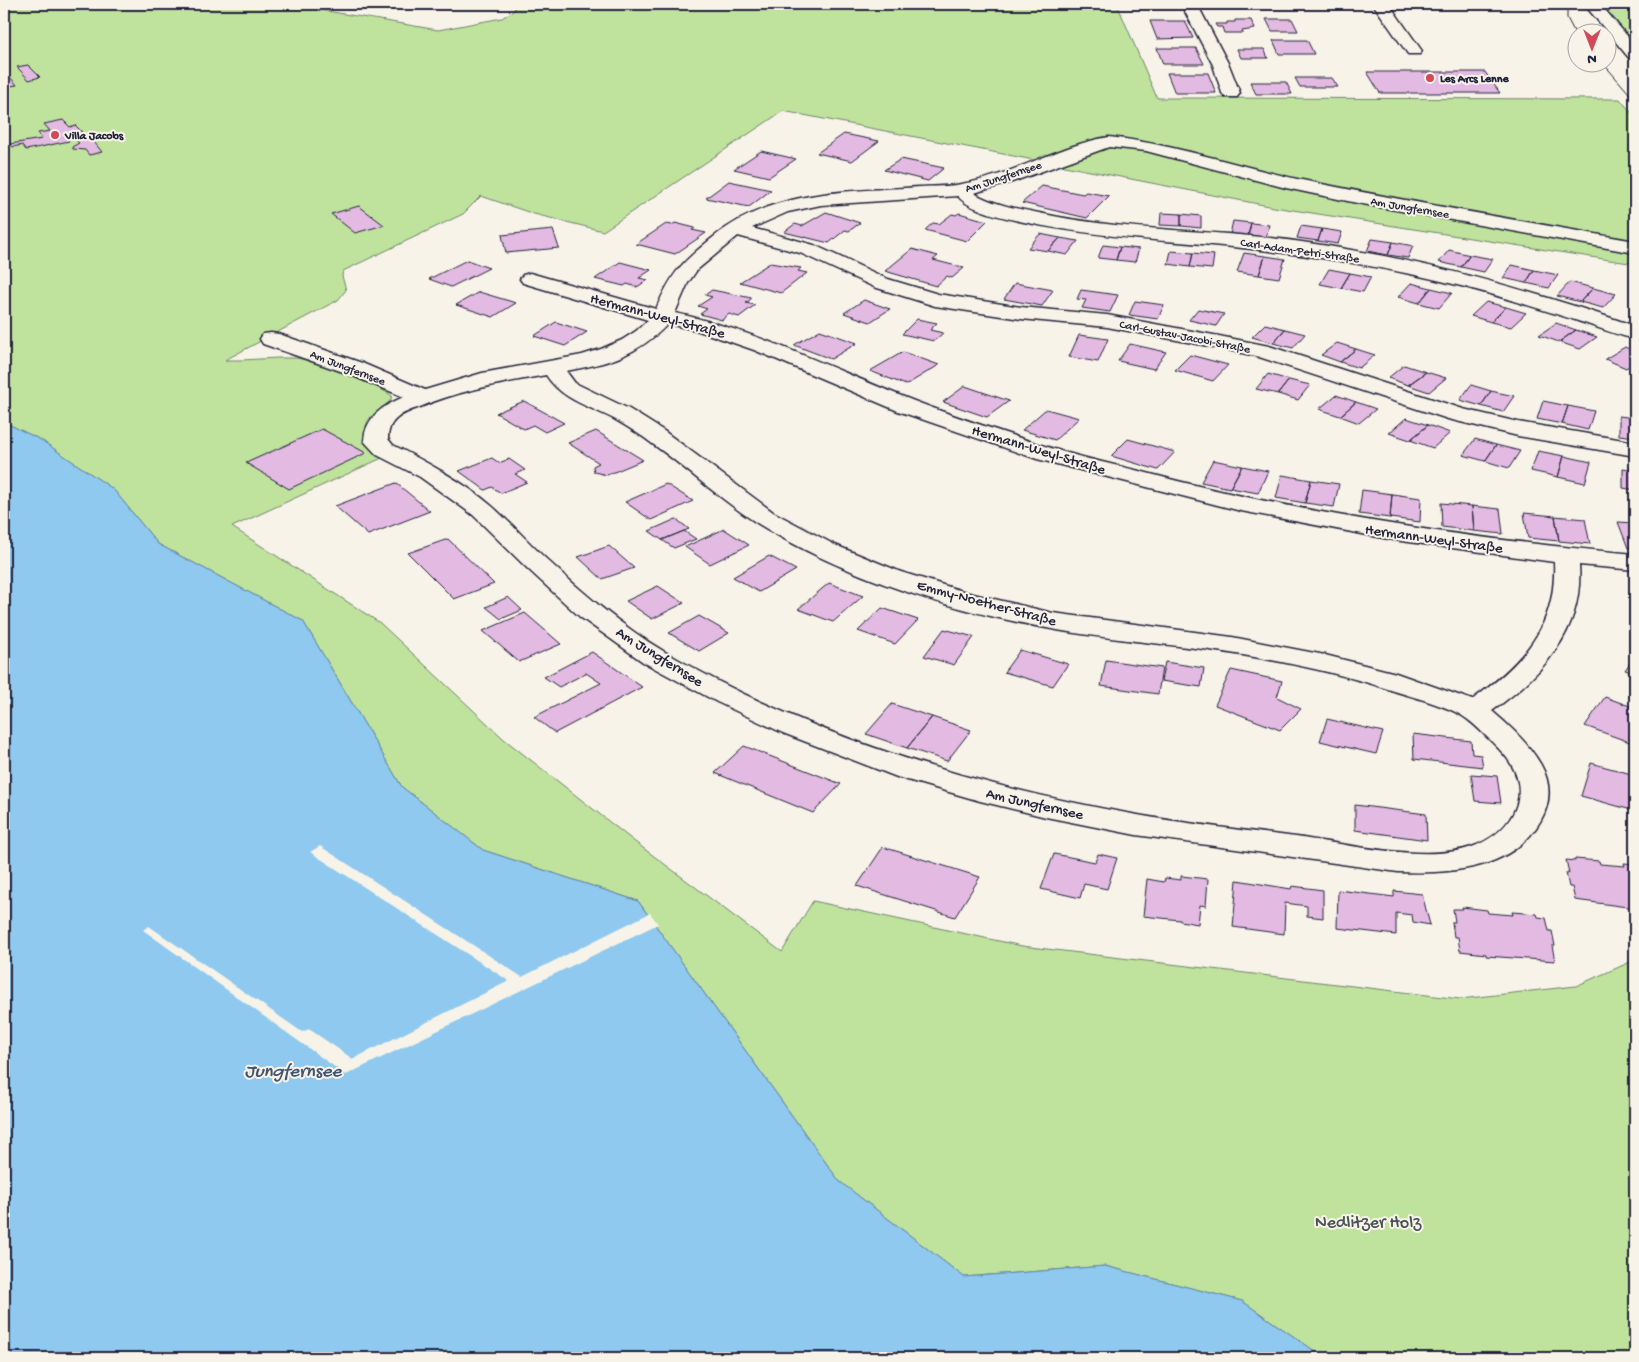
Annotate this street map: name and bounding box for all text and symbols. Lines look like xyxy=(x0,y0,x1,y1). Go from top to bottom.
north arrow xyxy=(1566,22,1616,72)
text: N xyxy=(1587,50,1597,67)
marker: Les Arcs Lenne xyxy=(1424,72,1436,84)
place label: Les Arcs Lenne xyxy=(1440,73,1510,87)
marker: Villa Jacobs xyxy=(49,129,61,141)
place label: Villa Jacobs xyxy=(64,130,124,144)
street label: Am Jungfernsee xyxy=(964,159,1044,197)
street label: Am Jungfernsee xyxy=(1369,195,1451,223)
street label: Carl-Adam-Petri-Straße xyxy=(1239,237,1361,267)
street label: Hermann-Weyl-Straße xyxy=(588,290,727,344)
street label: Carl-Gustav-Jacobi-Straße xyxy=(1118,318,1252,358)
street label: Am Jungfernsee xyxy=(308,348,388,390)
street label: Hermann-Weyl-Straße xyxy=(969,422,1108,480)
street label: Hermann-Weyl-Straße xyxy=(1364,521,1504,559)
street label: Emmy-Noether-Straße xyxy=(915,577,1058,631)
street label: Am Jungfernsee xyxy=(612,624,706,692)
street label: Am Jungfernsee xyxy=(984,785,1085,825)
water label: Jungfernsee xyxy=(245,1061,343,1084)
park label: Nedlitzer Holz xyxy=(1315,1213,1422,1234)

